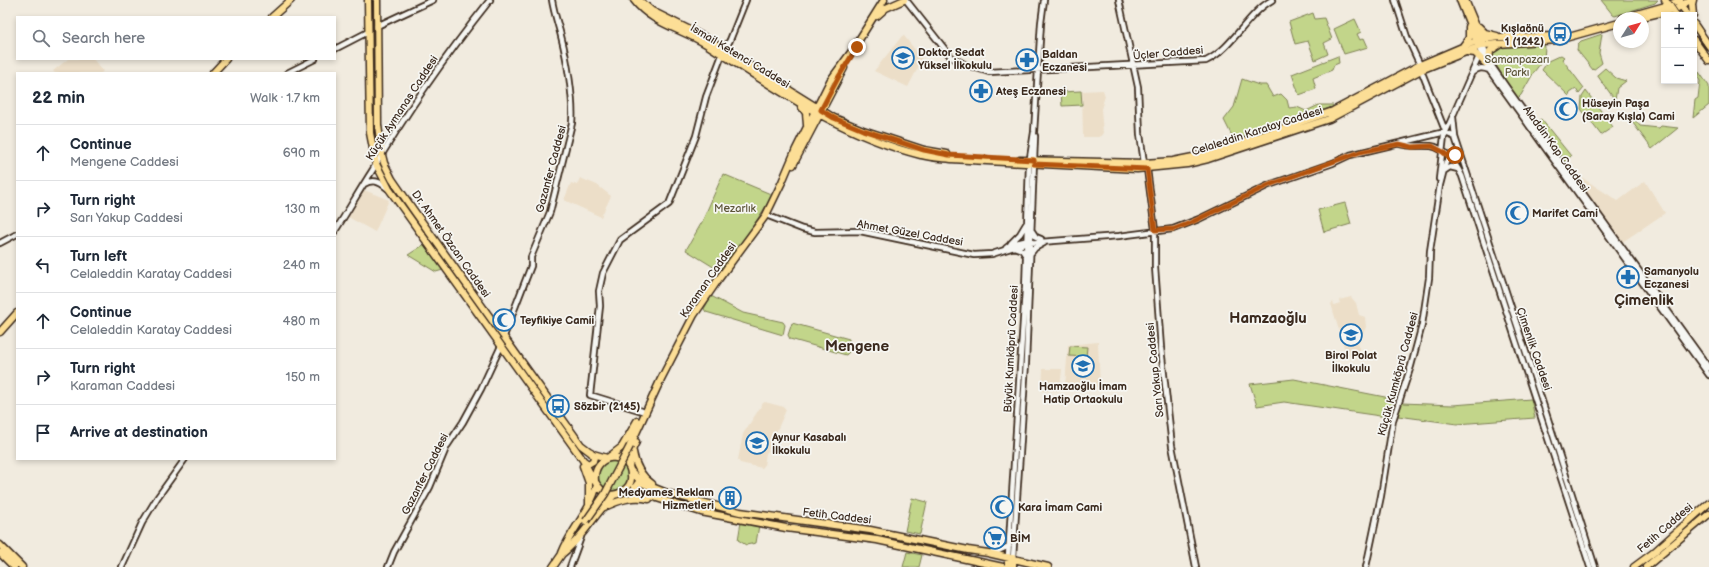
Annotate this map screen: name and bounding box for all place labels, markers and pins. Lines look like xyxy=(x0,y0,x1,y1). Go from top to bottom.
bus stop icon: Kışlaönü 1 (1242) xyxy=(1547,21,1573,47)
place label: Kışlaönü 1 (1242) xyxy=(1501,22,1544,48)
school or university icon: Doktor Sedat Yüksel İlkokulu xyxy=(890,45,916,71)
place label: Doktor Sedat Yüksel İlkokulu xyxy=(918,46,992,72)
pharmacy icon: Baldan Eczanesi xyxy=(1014,47,1040,73)
place label: Baldan Eczanesi xyxy=(1042,48,1087,74)
pharmacy icon: Ateş Eczanesi xyxy=(968,78,994,104)
place label: Ateş Eczanesi xyxy=(995,85,1066,98)
mosque icon: Hüseyin Paşa (Saray Kışla) Cami xyxy=(1553,96,1579,122)
place label: Hüseyin Paşa (Saray Kışla) Cami xyxy=(1582,97,1675,123)
mosque icon: Marifet Cami xyxy=(1504,200,1530,226)
place label: Marifet Cami xyxy=(1532,207,1598,220)
pharmacy icon: Samanyolu Eczanesi xyxy=(1615,264,1641,290)
place label: Samanyolu Eczanesi xyxy=(1644,265,1699,291)
mosque icon: Teyfikiye Camii xyxy=(491,307,517,333)
place label: Teyfikiye Camii xyxy=(520,314,595,327)
school or university icon: Birol Polat İlkokulu xyxy=(1338,322,1364,348)
place label: Birol Polat İlkokulu xyxy=(1325,349,1377,375)
school or university icon: Hamzaoğlu İmam Hatip Ortaokulu xyxy=(1070,353,1096,379)
place label: Hamzaoğlu İmam Hatip Ortaokulu xyxy=(1039,379,1127,406)
bus stop icon: Sözbir (2145) xyxy=(545,393,571,419)
place label: Sözbir (2145) xyxy=(574,400,640,413)
school or university icon: Aynur Kasabalı İlkokulu xyxy=(744,430,770,456)
place label: Aynur Kasabalı İlkokulu xyxy=(771,431,847,457)
building icon: Medyames Reklam Hizmetleri xyxy=(717,485,743,511)
place label: Medyames Reklam Hizmetleri xyxy=(618,486,714,512)
mosque icon: Kara İmam Cami xyxy=(989,494,1015,520)
place label: Kara İmam Cami xyxy=(1018,500,1102,514)
supermarket icon: BİM xyxy=(982,525,1008,551)
place label: BİM xyxy=(1010,531,1030,545)

